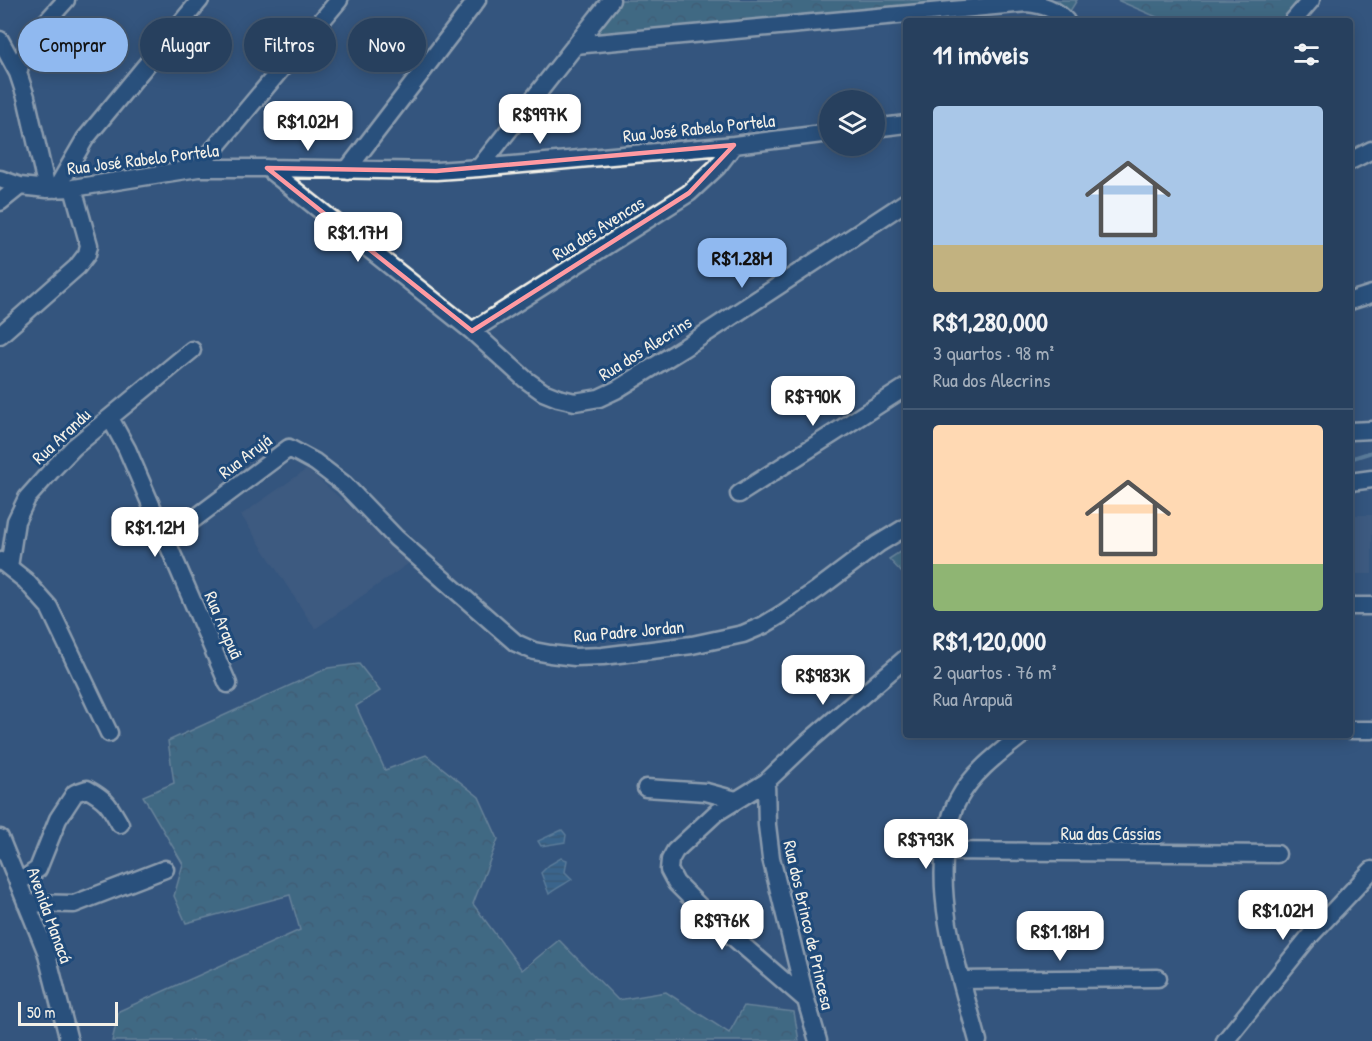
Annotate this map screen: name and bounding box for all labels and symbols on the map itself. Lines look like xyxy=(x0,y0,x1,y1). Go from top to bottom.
pin: R$997K xyxy=(491,94,589,145)
pin: R$1.02M xyxy=(253,101,363,152)
street label: Rua José Rabelo Portela xyxy=(622,108,776,148)
street label: Rua José Rabelo Portela xyxy=(66,137,220,181)
street label: Rua das Avencas xyxy=(547,190,649,266)
pin: R$1.17M xyxy=(303,212,413,263)
pin: R$1.28M xyxy=(687,238,797,289)
street label: Rua dos Alecrins xyxy=(594,309,696,387)
pin: R$790K xyxy=(764,376,862,427)
street label: Rua Arandu xyxy=(26,402,96,470)
street label: Rua Arujá xyxy=(213,428,277,484)
pin: R$1.12M xyxy=(100,507,210,558)
street label: Rua Arapuã xyxy=(199,587,249,663)
street label: Rua Padre Jordan xyxy=(573,614,685,648)
pin: R$983K xyxy=(774,655,872,706)
pin: R$793K xyxy=(877,819,975,870)
street label: Rua das Cássias xyxy=(1061,821,1161,846)
street label: Rua dos Brinco de Princesa xyxy=(777,838,841,1012)
street label: Avenida Manacá xyxy=(21,863,79,967)
pin: R$1.02M xyxy=(1228,890,1338,941)
pin: R$976K xyxy=(673,900,771,951)
pin: R$1.18M xyxy=(1005,911,1115,962)
scale bar xyxy=(18,999,118,1026)

